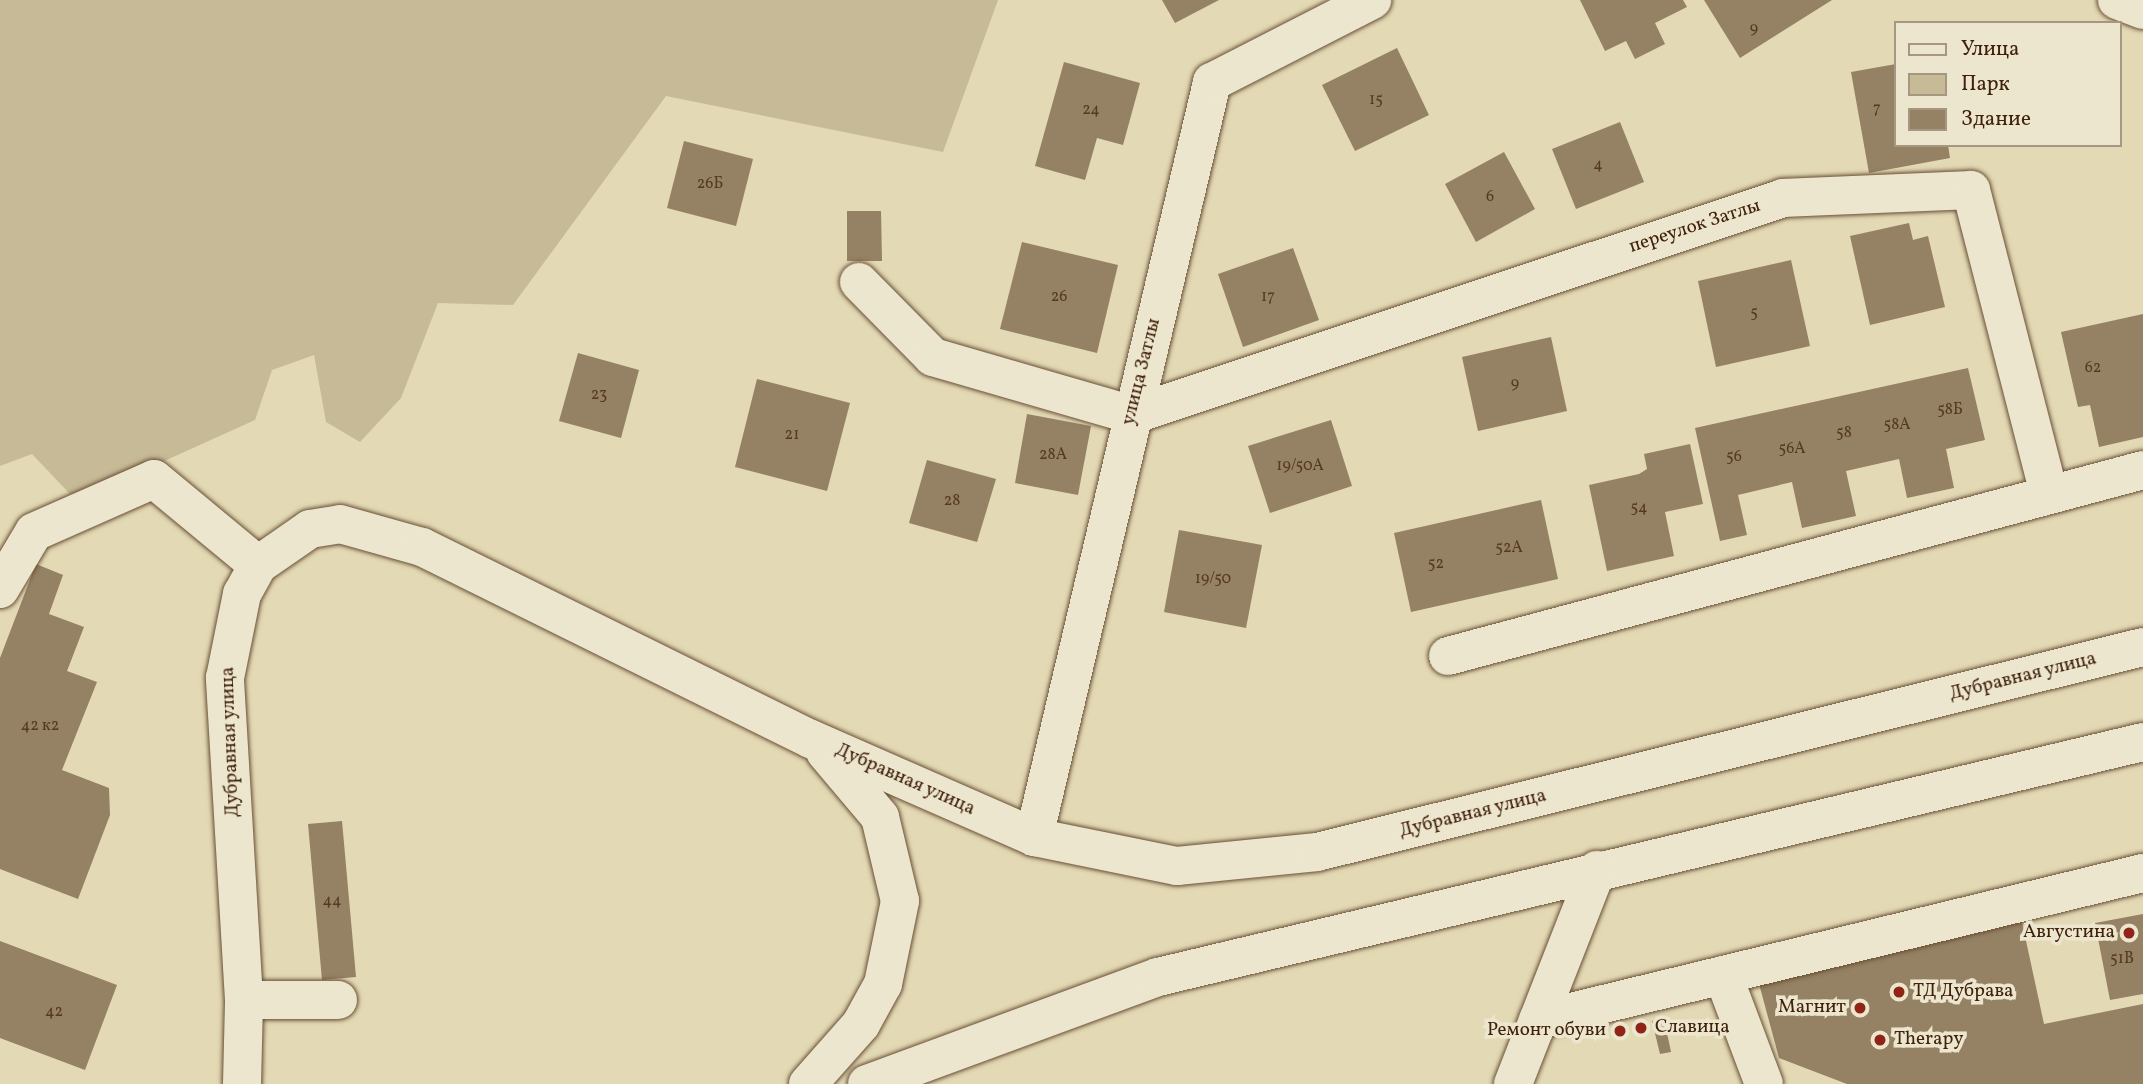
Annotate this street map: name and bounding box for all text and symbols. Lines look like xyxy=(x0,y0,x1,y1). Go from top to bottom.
house number: 9 xyxy=(1750,19,1758,39)
legend xyxy=(1895,21,2122,147)
text: Улица xyxy=(1961,35,2019,64)
text: Парк xyxy=(1961,70,2010,99)
house number: 15 xyxy=(1369,90,1383,110)
house number: 7 xyxy=(1873,99,1881,119)
house number: 24 xyxy=(1082,100,1100,120)
text: Здание xyxy=(1961,105,2031,134)
house number: 4 xyxy=(1593,155,1603,175)
house number: 26Б xyxy=(697,174,723,194)
house number: 6 xyxy=(1486,187,1494,207)
street label: переулок Затлы xyxy=(1627,195,1763,259)
house number: 26 xyxy=(1051,287,1067,307)
house number: 17 xyxy=(1261,287,1275,307)
house number: 5 xyxy=(1750,303,1758,323)
street label: улица Затлы xyxy=(1118,316,1166,428)
house number: 62 xyxy=(2085,358,2101,378)
house number: 9 xyxy=(1511,374,1519,394)
house number: 23 xyxy=(591,385,607,405)
house number: 58Б xyxy=(1937,400,1963,420)
house number: 58А xyxy=(1883,415,1911,435)
house number: 58 xyxy=(1836,423,1852,443)
house number: 21 xyxy=(785,425,799,445)
house number: 56А xyxy=(1778,439,1806,459)
house number: 28А xyxy=(1039,445,1067,465)
house number: 56 xyxy=(1726,447,1742,467)
house number: 19/50А xyxy=(1276,456,1324,476)
house number: 28 xyxy=(944,491,960,511)
house number: 54 xyxy=(1630,498,1648,518)
house number: 52А xyxy=(1495,538,1523,558)
house number: 52 xyxy=(1428,554,1444,574)
house number: 19/50 xyxy=(1195,569,1231,589)
street label: Дубравная улица xyxy=(1947,648,2099,706)
street label: Дубравная улица xyxy=(217,666,245,818)
house number: 42 к2 xyxy=(21,716,59,736)
street label: Дубравная улица xyxy=(831,739,979,821)
street label: Дубравная улица xyxy=(1397,785,1549,843)
house number: 44 xyxy=(322,891,342,911)
place label: Августина xyxy=(2023,922,2115,944)
marker: Августина xyxy=(2121,925,2137,941)
house number: 51В xyxy=(2110,949,2134,969)
place label: ТД Дубрава xyxy=(1913,981,2013,1003)
marker: ТД Дубрава xyxy=(1891,984,1907,1000)
place label: Магнит xyxy=(1778,997,1846,1019)
marker: Магнит xyxy=(1852,1000,1868,1016)
house number: 42 xyxy=(45,1002,63,1022)
place label: Славица xyxy=(1655,1017,1730,1039)
place label: Ремонт обуви xyxy=(1487,1020,1606,1042)
marker: Славица xyxy=(1633,1020,1649,1036)
marker: Ремонт обуви xyxy=(1612,1023,1628,1039)
place label: Therapy xyxy=(1894,1029,1963,1051)
marker: Therapy xyxy=(1872,1032,1888,1048)

